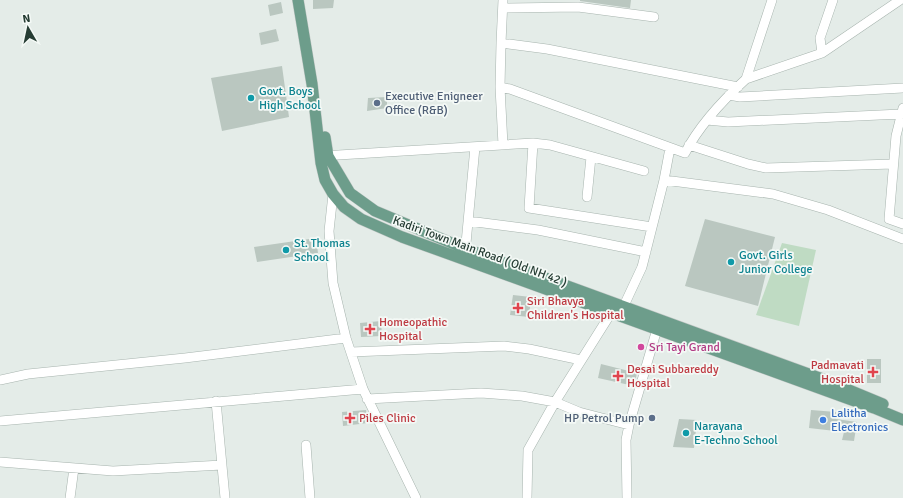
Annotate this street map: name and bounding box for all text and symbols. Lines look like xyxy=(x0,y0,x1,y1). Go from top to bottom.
north arrow xyxy=(8,8,48,48)
text: N xyxy=(22,12,31,26)
place label: Govt. Boys High School xyxy=(259,84,321,113)
place label: Executive Enigneer Office (R&B) xyxy=(385,89,483,118)
marker: Govt. Boys High School xyxy=(246,93,256,103)
marker: Executive Enigneer Office (R&B) xyxy=(372,98,382,108)
street label: Kadiri Town Main Road ( Old NH 42 ) xyxy=(391,213,569,290)
place label: St. Thomas School xyxy=(294,236,350,265)
marker: St. Thomas School xyxy=(281,245,291,255)
place label: Govt. Girls Junior College xyxy=(739,248,813,277)
marker: Govt. Girls Junior College xyxy=(726,257,736,267)
place label: Siri Bhavya Children's Hospital xyxy=(527,294,624,323)
marker: Siri Bhavya Children's Hospital xyxy=(512,302,524,314)
place label: Homeopathic Hospital xyxy=(379,315,447,344)
marker: Homeopathic Hospital xyxy=(364,323,376,335)
place label: Sri Tayi Grand xyxy=(649,340,720,355)
marker: Sri Tayi Grand xyxy=(636,342,646,352)
place label: Padmavati Hospital xyxy=(811,358,864,387)
place label: Desai Subbareddy Hospital xyxy=(627,362,719,391)
marker: Padmavati Hospital xyxy=(867,366,879,378)
marker: Desai Subbareddy Hospital xyxy=(612,370,624,382)
place label: Lalitha Electronics xyxy=(831,406,888,435)
place label: Piles Clinic xyxy=(359,411,416,426)
place label: HP Petrol Pump xyxy=(564,411,644,426)
marker: Piles Clinic xyxy=(344,412,356,424)
marker: HP Petrol Pump xyxy=(647,413,657,423)
marker: Lalitha Electronics xyxy=(818,415,828,425)
place label: Narayana E-Techno School xyxy=(694,419,778,448)
marker: Narayana E-Techno School xyxy=(681,428,691,438)

